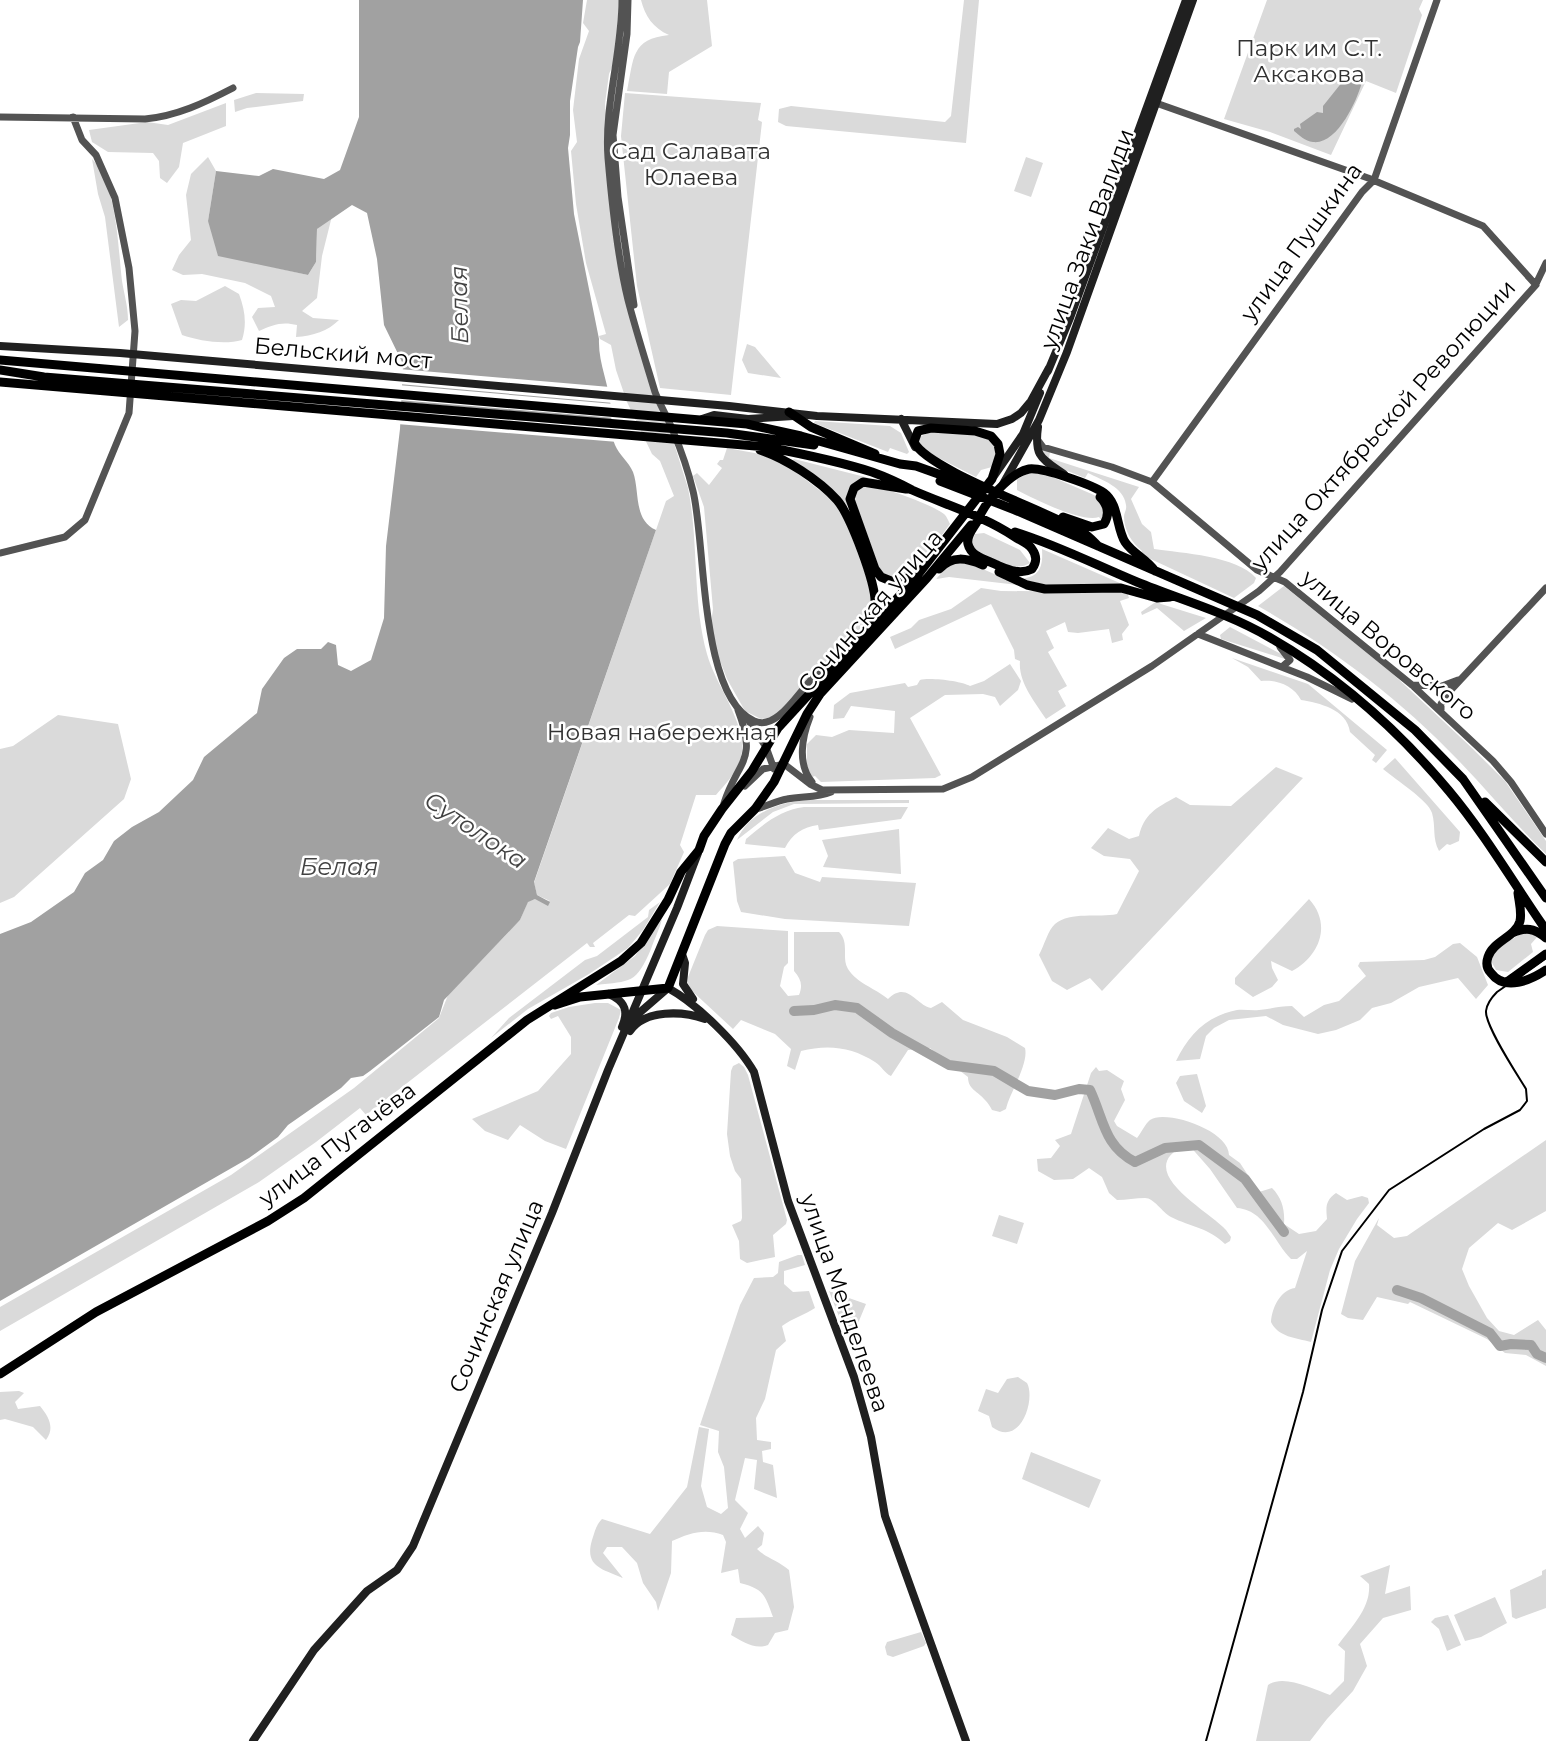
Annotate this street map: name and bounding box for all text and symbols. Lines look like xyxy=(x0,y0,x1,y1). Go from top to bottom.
park label: Парк им С.Т. Аксакова xyxy=(1236,34,1382,88)
street label: улица Заки Валиди xyxy=(1034,125,1140,354)
park label: Сад Салавата Юлаева xyxy=(611,137,771,191)
street label: улица Пушкина xyxy=(1234,157,1368,328)
water label: Белая xyxy=(444,266,474,344)
street label: улица Октябрьской Революции xyxy=(1244,274,1521,577)
street label: Бельский мост xyxy=(253,331,433,375)
street label: Сочинская улица xyxy=(792,524,948,698)
street label: улица Воровского xyxy=(1295,563,1482,726)
park label: Новая набережная xyxy=(547,718,777,746)
water label: Сутолока xyxy=(419,785,533,875)
water label: Белая xyxy=(300,852,378,881)
street label: улица Пугачёва xyxy=(252,1076,421,1213)
street label: улица Менделеева xyxy=(794,1189,896,1416)
street label: Сочинская улица xyxy=(443,1195,549,1397)

